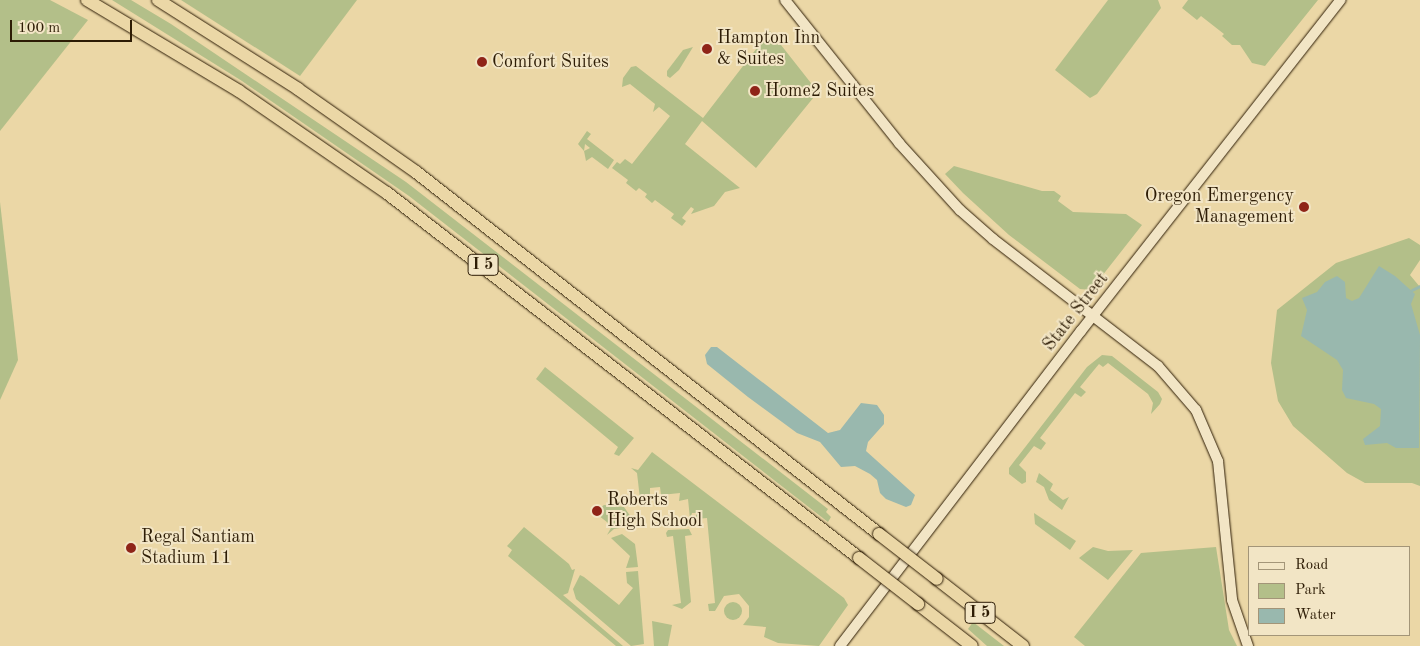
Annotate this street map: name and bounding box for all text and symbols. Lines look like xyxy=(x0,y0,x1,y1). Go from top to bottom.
scale bar xyxy=(12,10,135,42)
text: 100 m xyxy=(18,21,60,36)
place label: Hampton Inn & Suites xyxy=(717,28,820,70)
marker: Hampton Inn & Suites xyxy=(701,43,713,55)
place label: Comfort Suites xyxy=(492,51,609,73)
marker: Comfort Suites xyxy=(476,56,488,68)
place label: Home2 Suites xyxy=(765,80,874,102)
marker: Home2 Suites xyxy=(749,85,761,97)
place label: Oregon Emergency Management xyxy=(1145,186,1294,228)
marker: Oregon Emergency Management xyxy=(1298,201,1310,213)
road number: I 5 xyxy=(467,252,499,278)
street label: State Street xyxy=(1039,268,1113,356)
place label: Roberts High School xyxy=(607,490,702,532)
marker: Roberts High School xyxy=(591,505,603,517)
place label: Regal Santiam Stadium 11 xyxy=(141,527,255,570)
marker: Regal Santiam Stadium 11 xyxy=(125,542,137,554)
legend xyxy=(1248,546,1410,636)
text: Road xyxy=(1295,558,1328,573)
text: Park xyxy=(1295,583,1326,598)
road number: I 5 xyxy=(964,600,996,626)
text: Water xyxy=(1295,608,1336,623)

